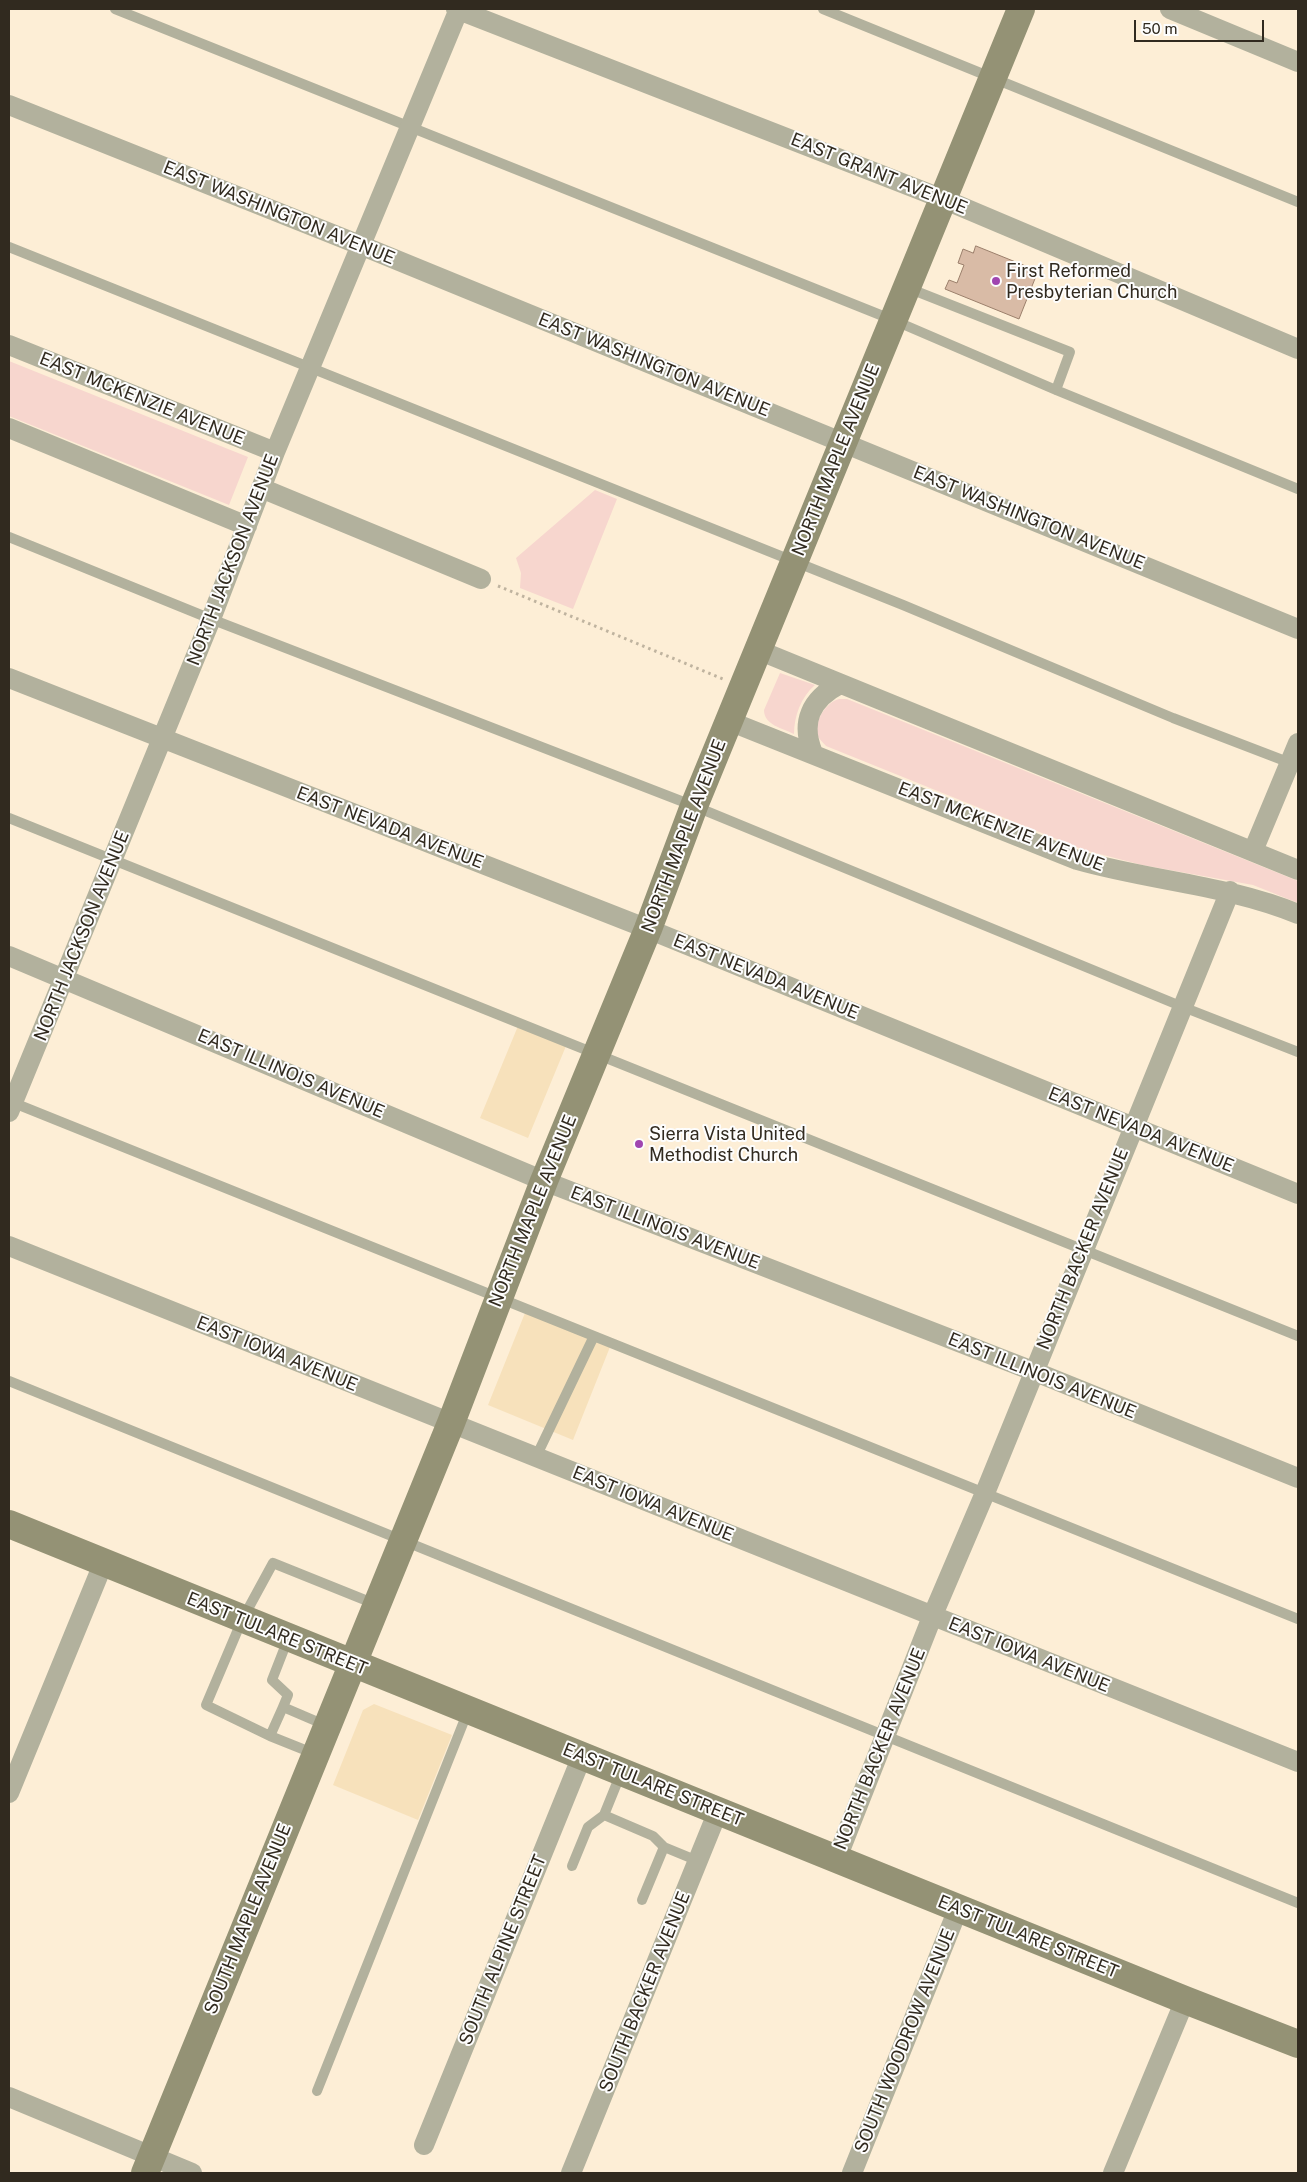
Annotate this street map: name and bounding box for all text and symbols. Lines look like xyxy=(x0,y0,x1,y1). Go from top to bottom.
scale bar xyxy=(1137,10,1267,42)
text: 50 m xyxy=(1142,20,1177,37)
street label: EAST GRANT AVENUE xyxy=(788,129,970,219)
street label: EAST WASHINGTON AVENUE xyxy=(160,157,398,269)
place label: First Reformed Presbyterian Church xyxy=(1006,260,1177,302)
marker: First Reformed Presbyterian Church xyxy=(990,275,1002,287)
street label: EAST WASHINGTON AVENUE xyxy=(535,309,773,421)
street label: EAST MCKENZIE AVENUE xyxy=(36,348,248,450)
street label: NORTH MAPLE AVENUE xyxy=(788,361,884,559)
street label: NORTH JACKSON AVENUE xyxy=(183,451,283,669)
street label: EAST WASHINGTON AVENUE xyxy=(910,462,1148,574)
street label: NORTH MAPLE AVENUE xyxy=(637,736,731,936)
street label: EAST MCKENZIE AVENUE xyxy=(895,778,1107,876)
street label: EAST NEVADA AVENUE xyxy=(293,782,487,874)
street label: NORTH JACKSON AVENUE xyxy=(30,828,134,1044)
street label: EAST NEVADA AVENUE xyxy=(670,930,862,1024)
street label: EAST ILLINOIS AVENUE xyxy=(194,1025,388,1123)
street label: EAST NEVADA AVENUE xyxy=(1045,1083,1237,1177)
street label: NORTH MAPLE AVENUE xyxy=(485,1112,581,1310)
place label: Sierra Vista United Methodist Church xyxy=(649,1123,806,1166)
marker: Sierra Vista United Methodist Church xyxy=(633,1138,645,1150)
street label: NORTH BACKER AVENUE xyxy=(1033,1145,1133,1353)
street label: EAST ILLINOIS AVENUE xyxy=(567,1182,763,1274)
street label: EAST IOWA AVENUE xyxy=(193,1312,361,1396)
street label: EAST ILLINOIS AVENUE xyxy=(945,1328,1139,1424)
street label: EAST IOWA AVENUE xyxy=(569,1462,737,1546)
street label: EAST TULARE STREET xyxy=(184,1588,370,1680)
street label: EAST IOWA AVENUE xyxy=(945,1613,1113,1697)
street label: NORTH BACKER AVENUE xyxy=(830,1645,930,1853)
street label: EAST TULARE STREET xyxy=(560,1739,746,1831)
street label: SOUTH MAPLE AVENUE xyxy=(200,1821,296,2017)
street label: SOUTH ALPINE STREET xyxy=(455,1852,551,2048)
street label: SOUTH BACKER AVENUE xyxy=(595,1889,695,2095)
street label: EAST TULARE STREET xyxy=(935,1891,1121,1983)
street label: SOUTH WOODROW AVENUE xyxy=(850,1926,960,2156)

